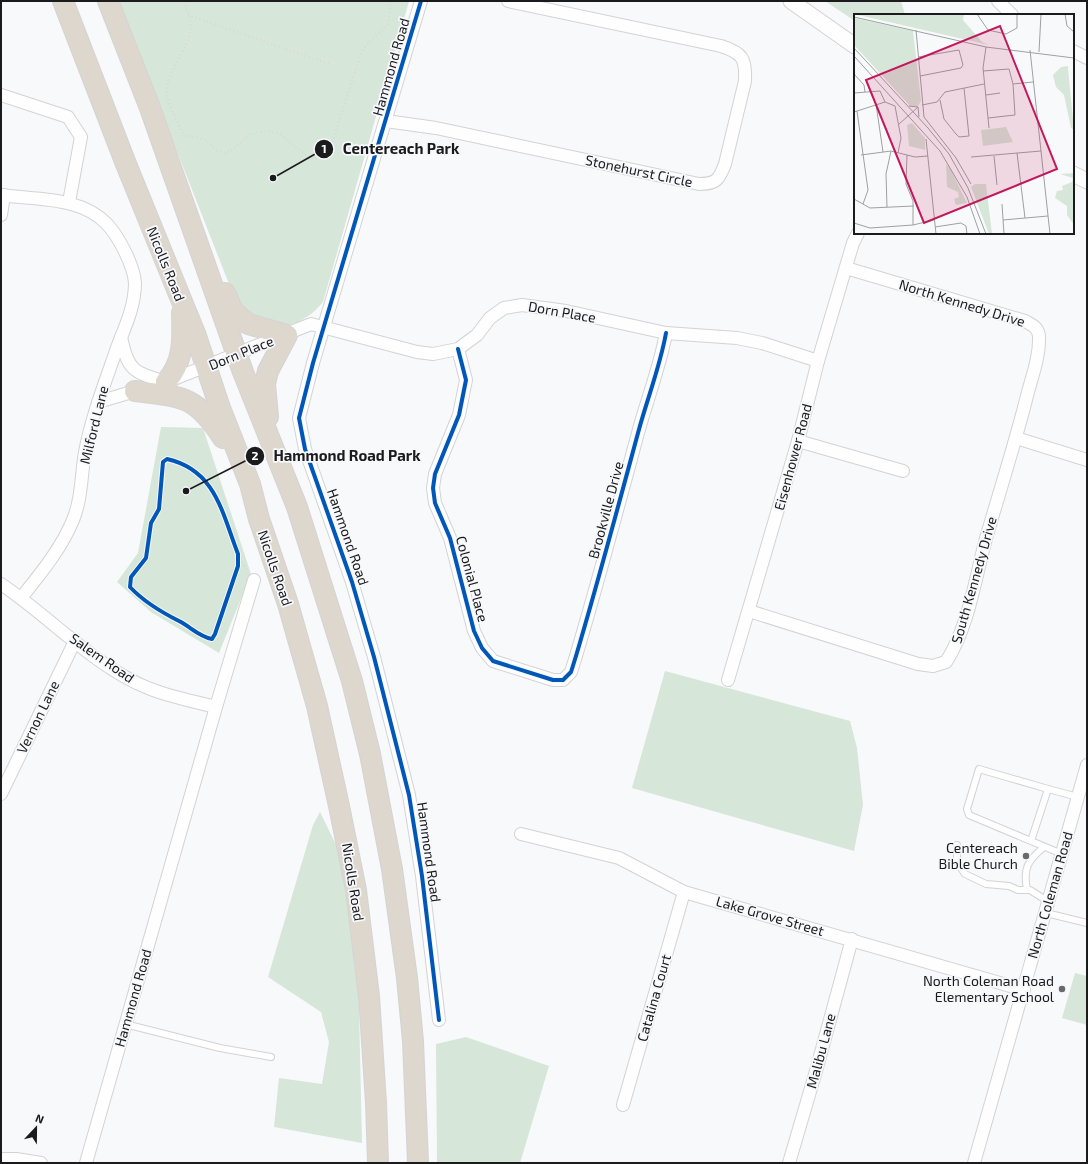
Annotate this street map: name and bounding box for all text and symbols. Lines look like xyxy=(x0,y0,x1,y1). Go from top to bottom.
inset map xyxy=(854,14,1074,234)
street label: Hammond Road xyxy=(368,16,413,118)
callout: Centereach Park xyxy=(314,135,467,162)
text: Centereach Park xyxy=(343,139,460,157)
text: 1 xyxy=(321,141,327,155)
street label: Stonehurst Circle xyxy=(584,151,694,190)
street label: Nicolls Road xyxy=(144,224,189,304)
street label: North Kennedy Drive xyxy=(897,275,1027,330)
street label: Dorn Place xyxy=(527,297,597,326)
street label: Dorn Place xyxy=(206,332,276,373)
street label: Milford Lane xyxy=(76,384,111,466)
street label: Eisenhower Road xyxy=(770,402,815,512)
callout: Hammond Road Park xyxy=(245,443,428,470)
text: Hammond Road Park xyxy=(273,446,421,464)
text: 2 xyxy=(252,448,259,462)
street label: Brookville Drive xyxy=(584,459,627,560)
street label: Hammond Road xyxy=(324,486,373,587)
street label: South Kennedy Drive xyxy=(947,514,1000,645)
street label: Nicolls Road xyxy=(255,528,296,608)
street label: Colonial Place xyxy=(453,534,492,624)
street label: Salem Road xyxy=(67,629,138,686)
street label: Vernon Lane xyxy=(13,678,63,756)
street label: Hammond Road xyxy=(414,801,445,903)
street label: North Coleman Road xyxy=(1023,830,1076,960)
place label: Centereach Bible Church xyxy=(939,839,1018,872)
street label: Nicolls Road xyxy=(339,842,368,922)
marker: Centereach Bible Church xyxy=(1021,851,1031,861)
street label: Lake Grove Street xyxy=(714,892,826,939)
street label: Hammond Road xyxy=(110,947,155,1049)
street label: Catalina Court xyxy=(633,952,674,1044)
place label: North Coleman Road Elementary School xyxy=(923,972,1055,1005)
marker: North Coleman Road Elementary School xyxy=(1057,984,1067,994)
street label: Malibu Lane xyxy=(802,1011,839,1090)
north arrow xyxy=(16,1108,56,1148)
text: N xyxy=(34,1111,46,1126)

